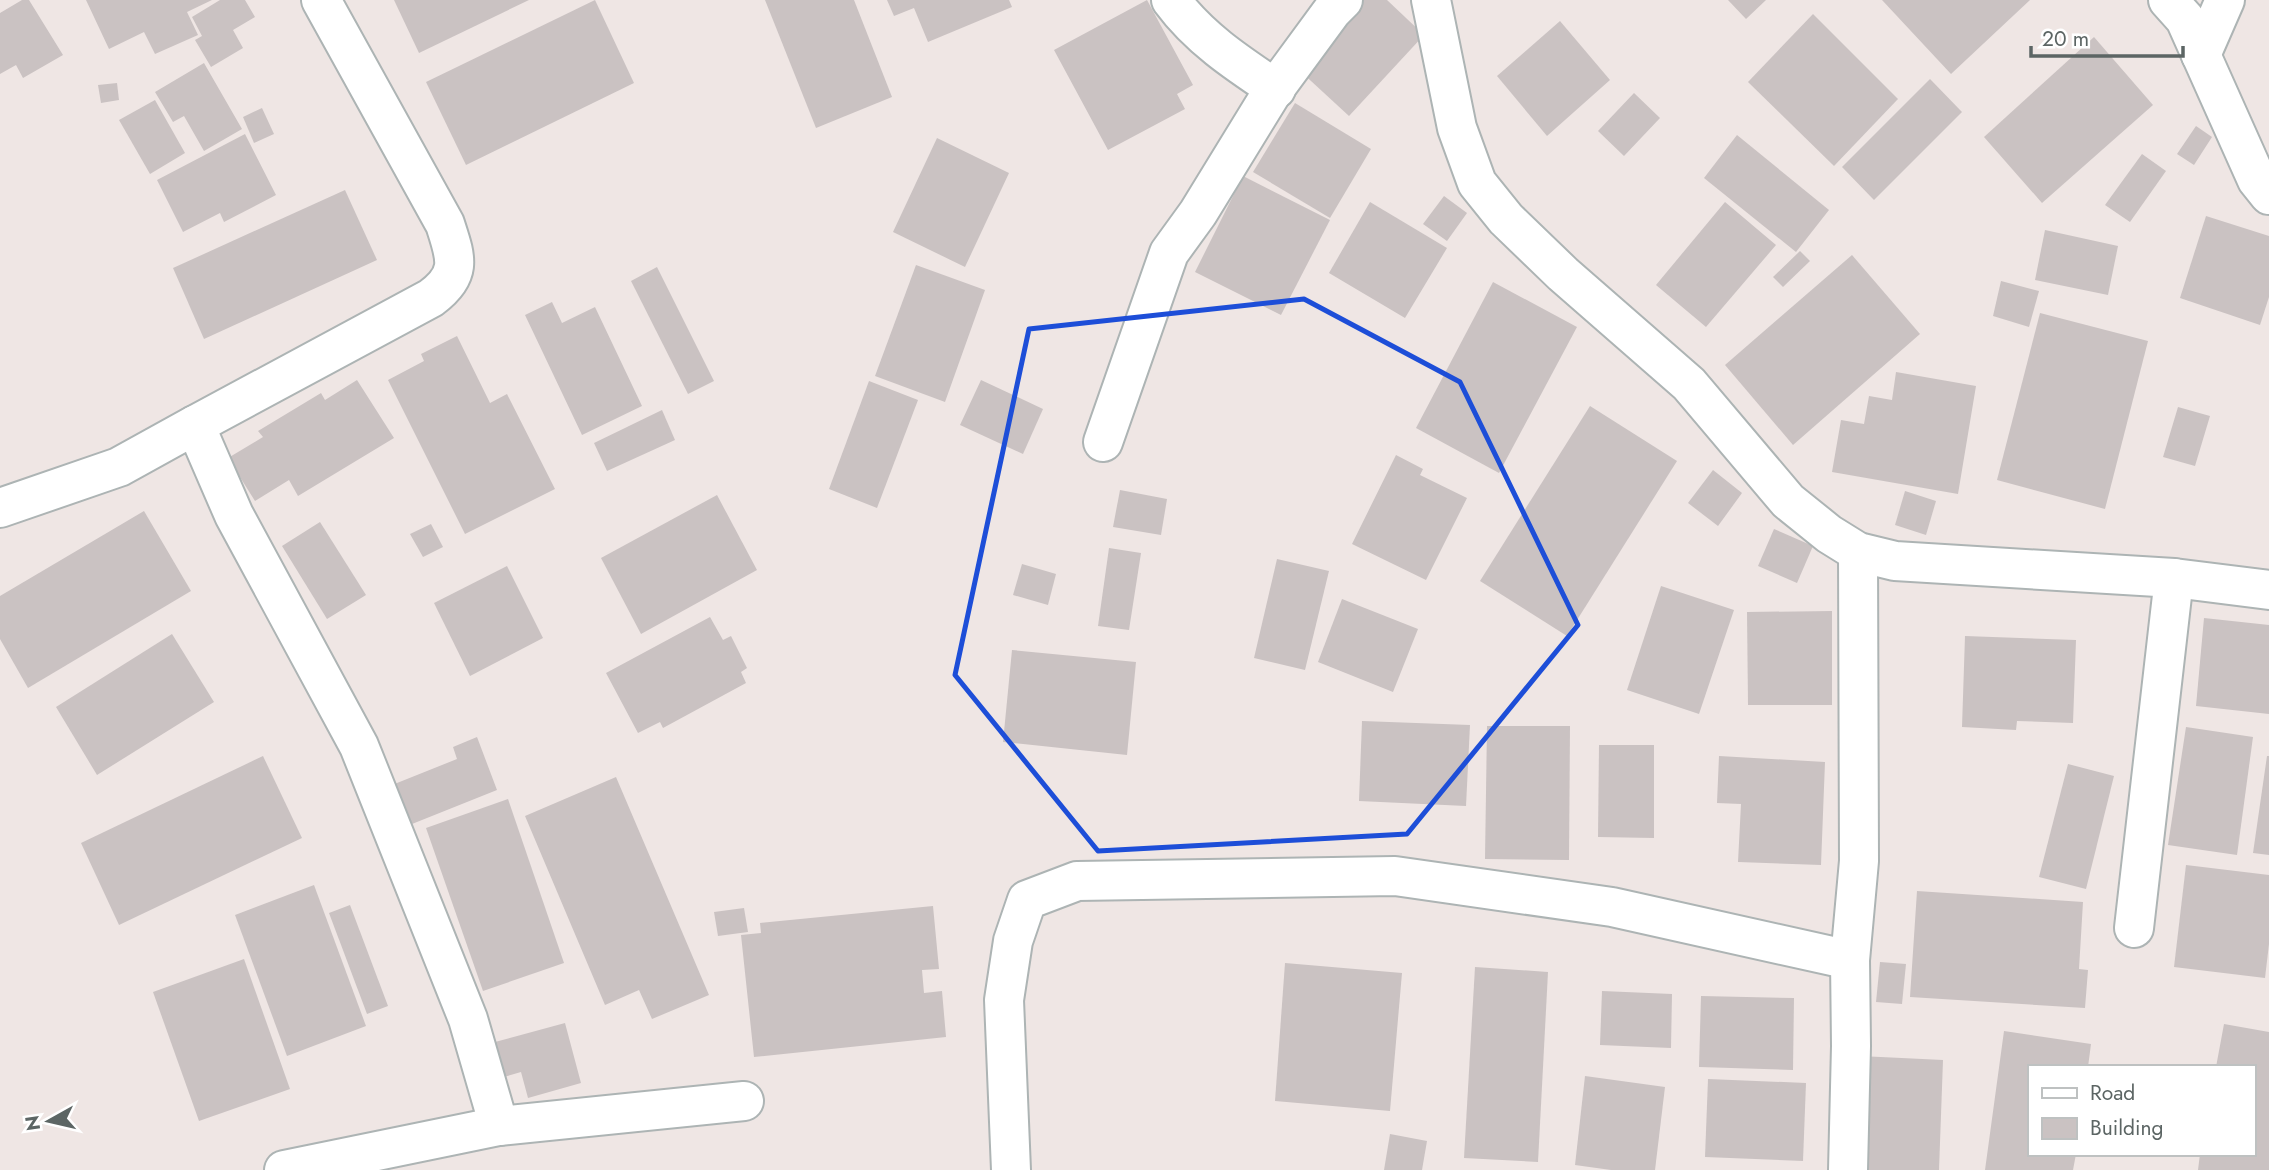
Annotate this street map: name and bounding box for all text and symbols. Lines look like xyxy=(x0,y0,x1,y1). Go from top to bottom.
scale bar xyxy=(2031,14,2183,58)
text: 20 m xyxy=(2042,24,2089,54)
legend xyxy=(2028,1065,2255,1156)
text: Road xyxy=(2090,1078,2135,1108)
north arrow xyxy=(14,1086,84,1156)
text: Building xyxy=(2090,1113,2163,1143)
text: N xyxy=(18,1114,47,1133)

